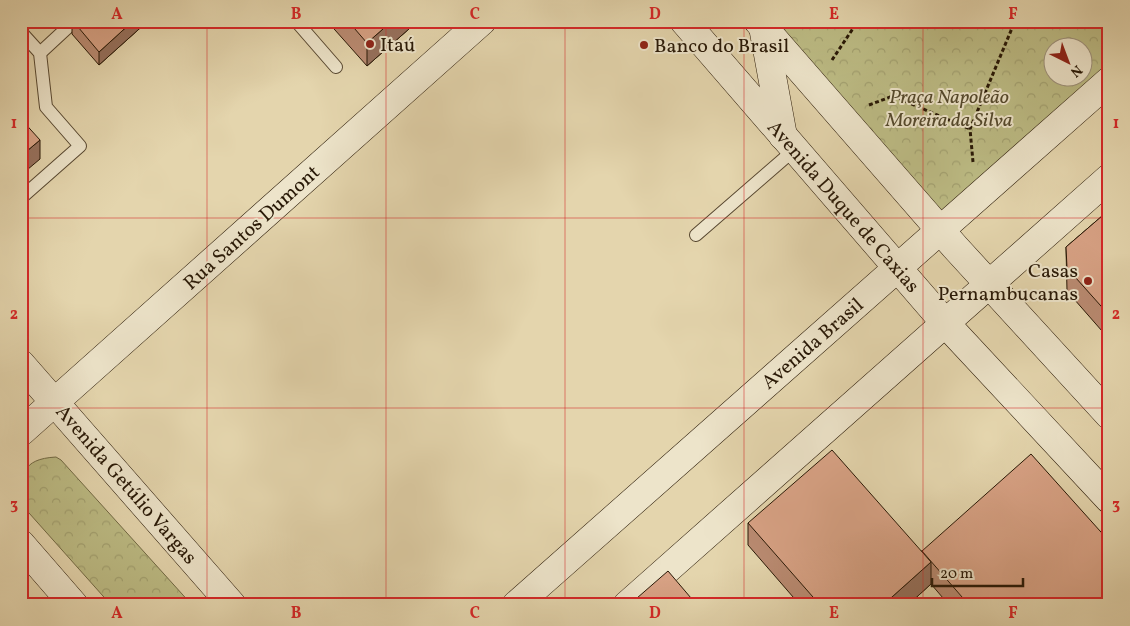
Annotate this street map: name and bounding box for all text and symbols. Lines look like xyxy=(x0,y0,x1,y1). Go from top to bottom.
text: A xyxy=(111,4,123,26)
text: B xyxy=(291,4,302,26)
text: C xyxy=(470,4,480,26)
text: D xyxy=(649,4,661,26)
text: E xyxy=(829,4,839,26)
text: F xyxy=(1008,4,1018,26)
place label: Itaú xyxy=(380,32,415,60)
place label: Banco do Brasil xyxy=(654,33,789,61)
marker: Itaú xyxy=(364,38,376,50)
north arrow xyxy=(1042,38,1092,88)
marker: Banco do Brasil xyxy=(638,39,650,51)
text: N xyxy=(1066,60,1086,81)
park label: Praça Napoleão Moreira da Silva xyxy=(885,84,1012,135)
text: 1 xyxy=(11,113,17,135)
text: 1 xyxy=(1113,113,1119,135)
street label: Avenida Duque de Caxias xyxy=(760,115,925,300)
street label: Rua Santos Dumont xyxy=(178,160,327,297)
place label: Casas Pernambucanas xyxy=(938,258,1078,309)
marker: Casas Pernambucanas xyxy=(1082,275,1094,287)
street label: Avenida Brasil xyxy=(756,292,871,397)
text: 2 xyxy=(10,304,18,326)
text: 2 xyxy=(1112,304,1120,326)
street label: Avenida Getúlio Vargas xyxy=(48,399,203,571)
text: 3 xyxy=(10,494,18,516)
text: 3 xyxy=(1112,494,1120,516)
scale bar xyxy=(932,556,1024,588)
text: 20 m xyxy=(940,564,973,585)
text: A xyxy=(111,603,123,625)
text: B xyxy=(291,603,302,625)
text: C xyxy=(470,603,480,625)
text: D xyxy=(649,603,661,625)
text: E xyxy=(829,603,839,625)
text: F xyxy=(1008,603,1018,625)

